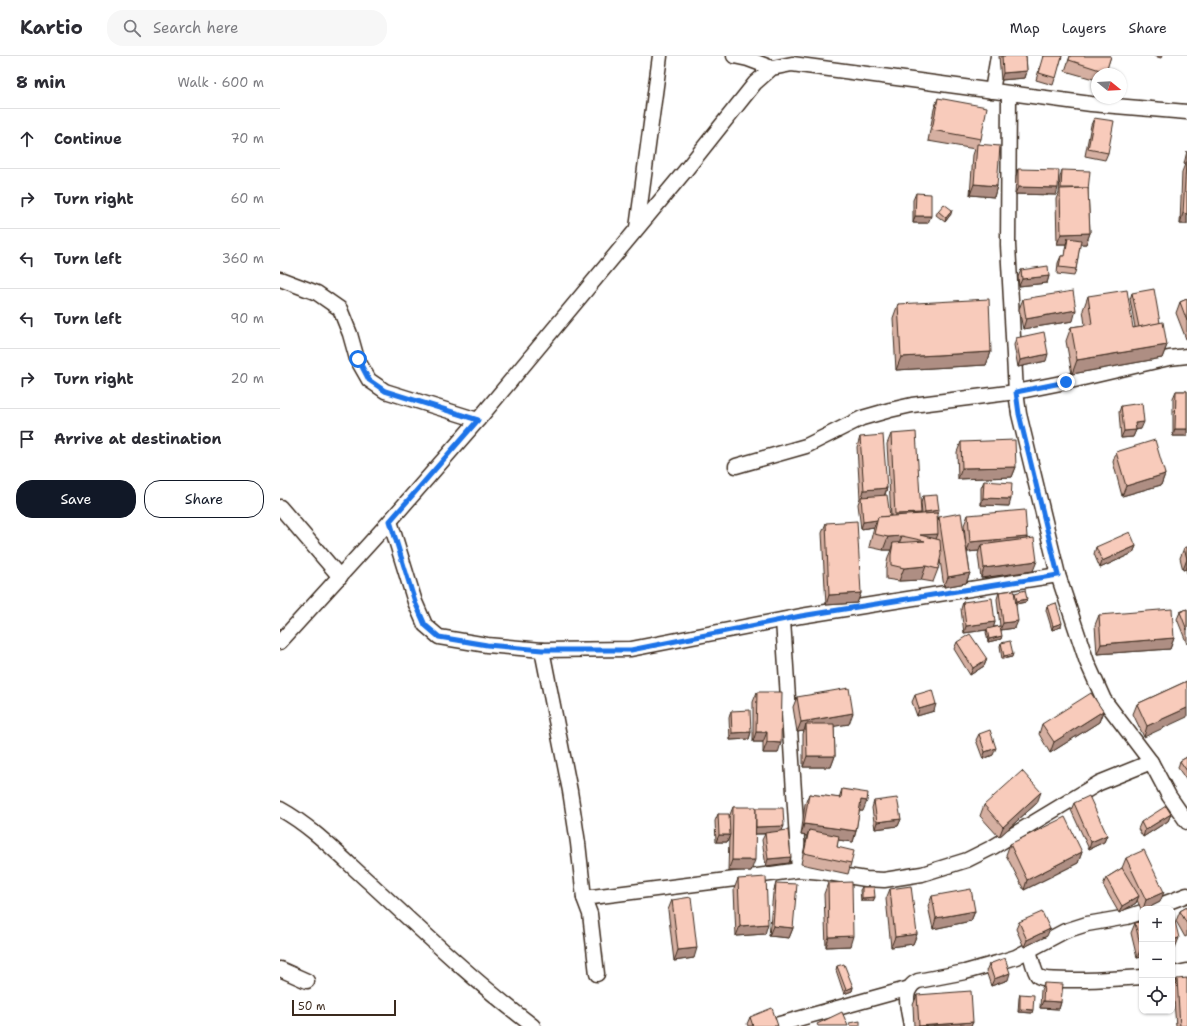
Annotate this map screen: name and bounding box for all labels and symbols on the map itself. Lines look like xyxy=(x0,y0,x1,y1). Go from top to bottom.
north arrow xyxy=(1091,68,1127,104)
route start xyxy=(349,350,367,368)
route end xyxy=(1057,373,1075,391)
scale bar xyxy=(292,998,396,1017)

